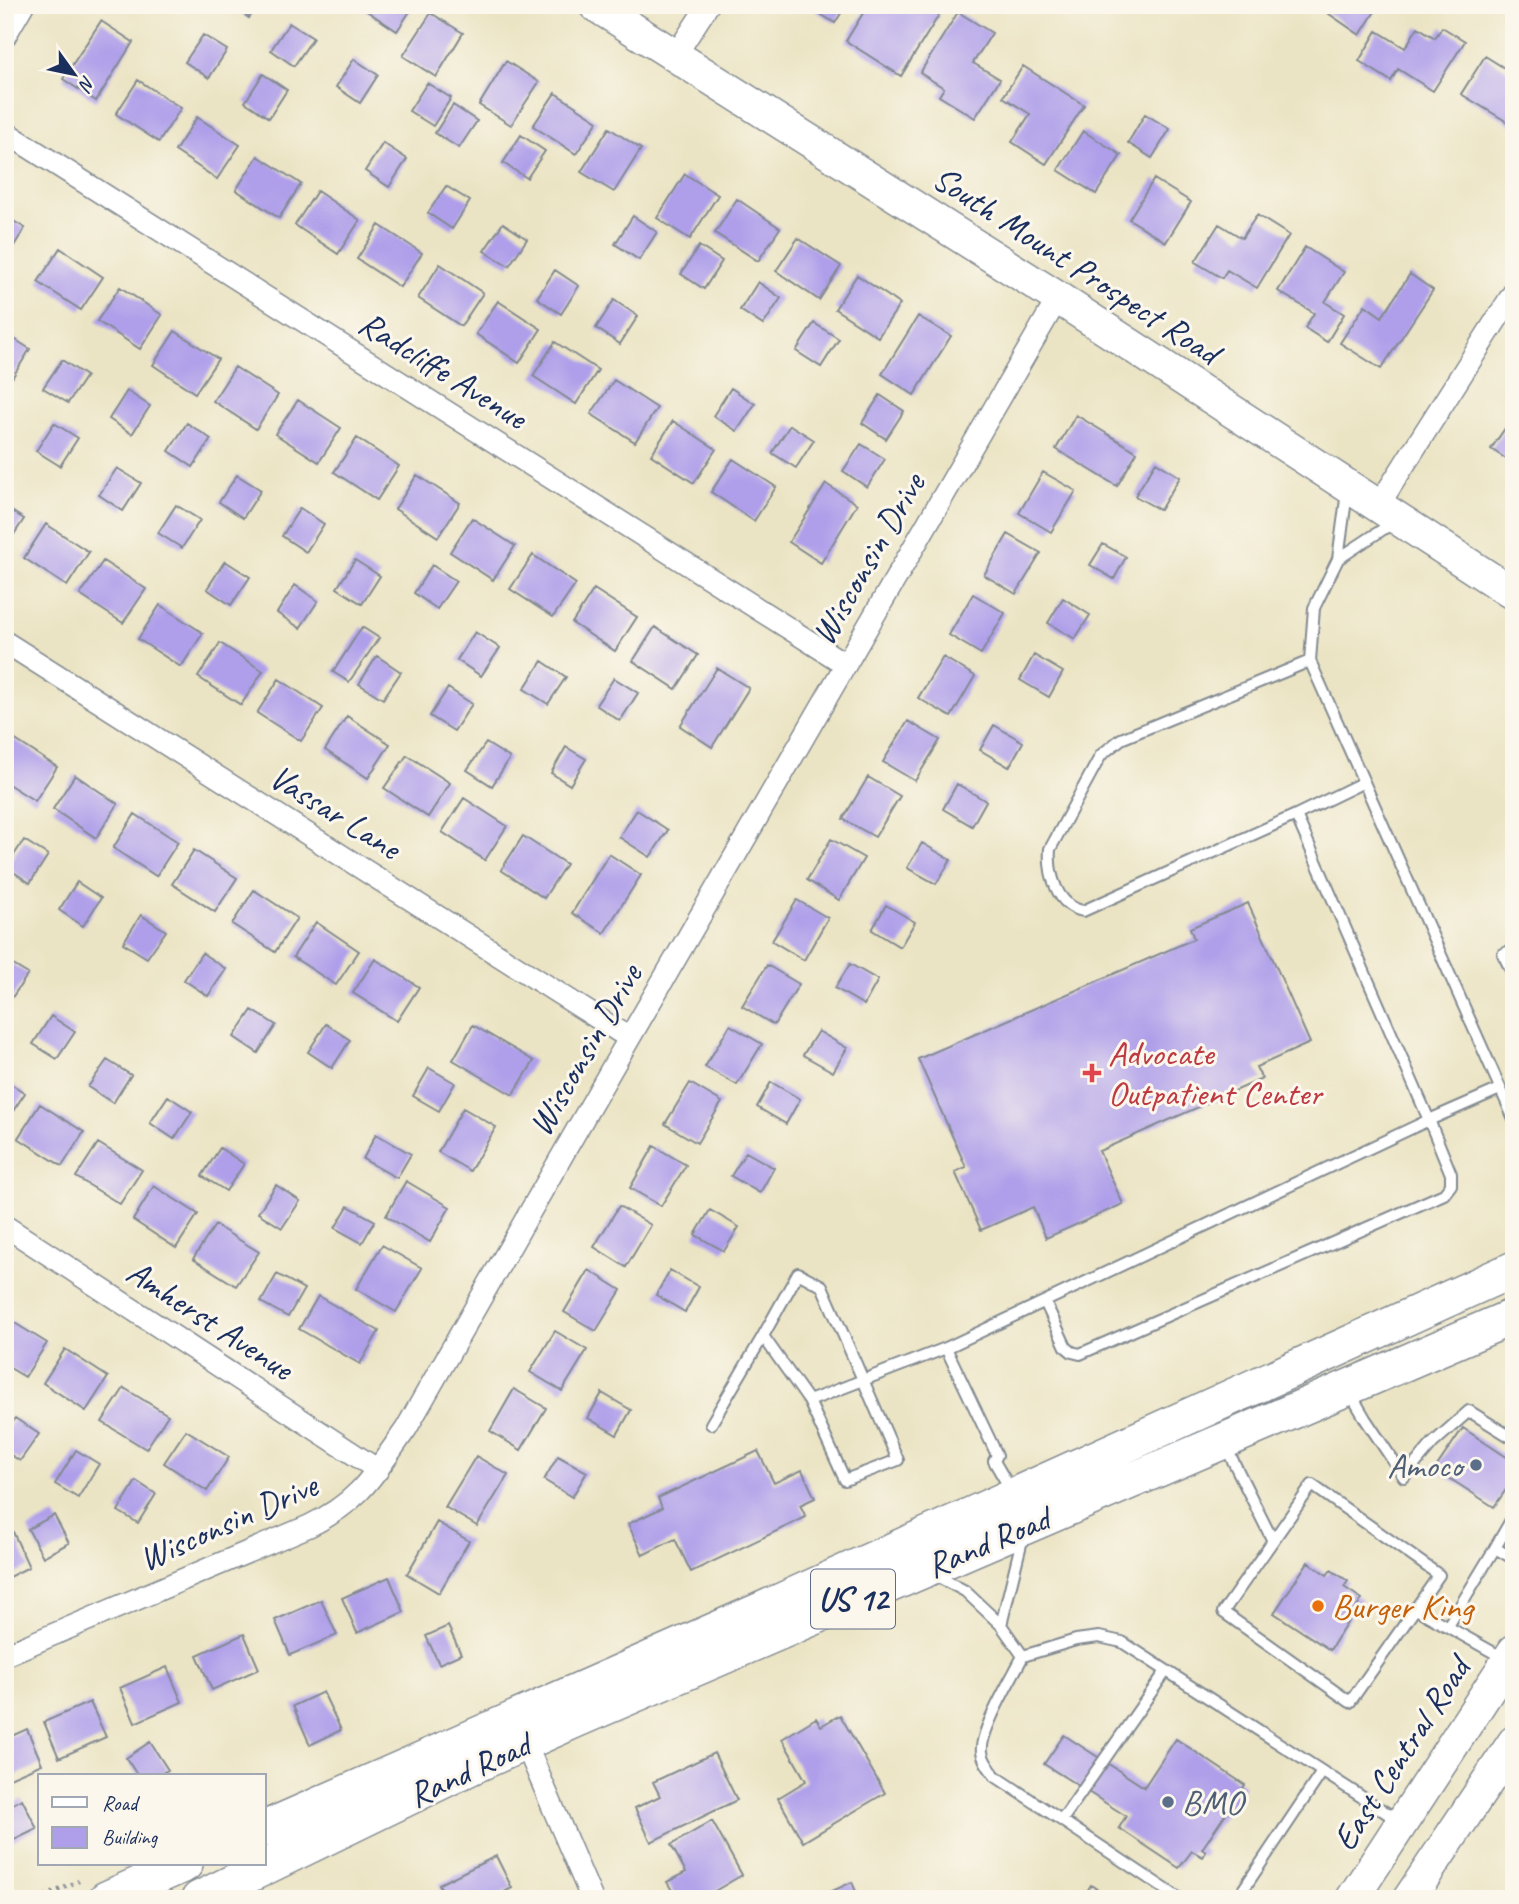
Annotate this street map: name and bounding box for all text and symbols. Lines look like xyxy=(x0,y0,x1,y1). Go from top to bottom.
north arrow xyxy=(38,38,108,108)
text: N xyxy=(72,71,101,97)
street label: South Mount Prospect Road xyxy=(924,155,1232,377)
street label: Radcliffe Avenue xyxy=(351,301,538,441)
street label: Wisconsin Drive xyxy=(801,463,936,653)
street label: Vassar Lane xyxy=(261,754,411,871)
street label: Wisconsin Drive xyxy=(518,954,653,1144)
place label: Advocate Outpatient Center xyxy=(1108,1031,1324,1116)
marker: Advocate Outpatient Center xyxy=(1082,1063,1102,1083)
street label: Amherst Avenue xyxy=(118,1249,304,1392)
place label: Amoco xyxy=(1387,1443,1466,1488)
marker: Amoco xyxy=(1468,1457,1484,1473)
street label: Wisconsin Drive xyxy=(132,1462,327,1581)
street label: Rand Road xyxy=(920,1494,1061,1588)
road number: US 12 xyxy=(811,1569,895,1628)
place label: Burger King xyxy=(1332,1584,1475,1629)
marker: Burger King xyxy=(1310,1598,1326,1614)
street label: East Central Road xyxy=(1322,1645,1483,1859)
street label: Rand Road xyxy=(401,1720,542,1818)
legend xyxy=(38,1774,266,1866)
place label: BMO xyxy=(1182,1780,1246,1825)
text: Road xyxy=(102,1790,141,1816)
marker: BMO xyxy=(1160,1794,1176,1810)
text: Building xyxy=(102,1824,159,1850)

